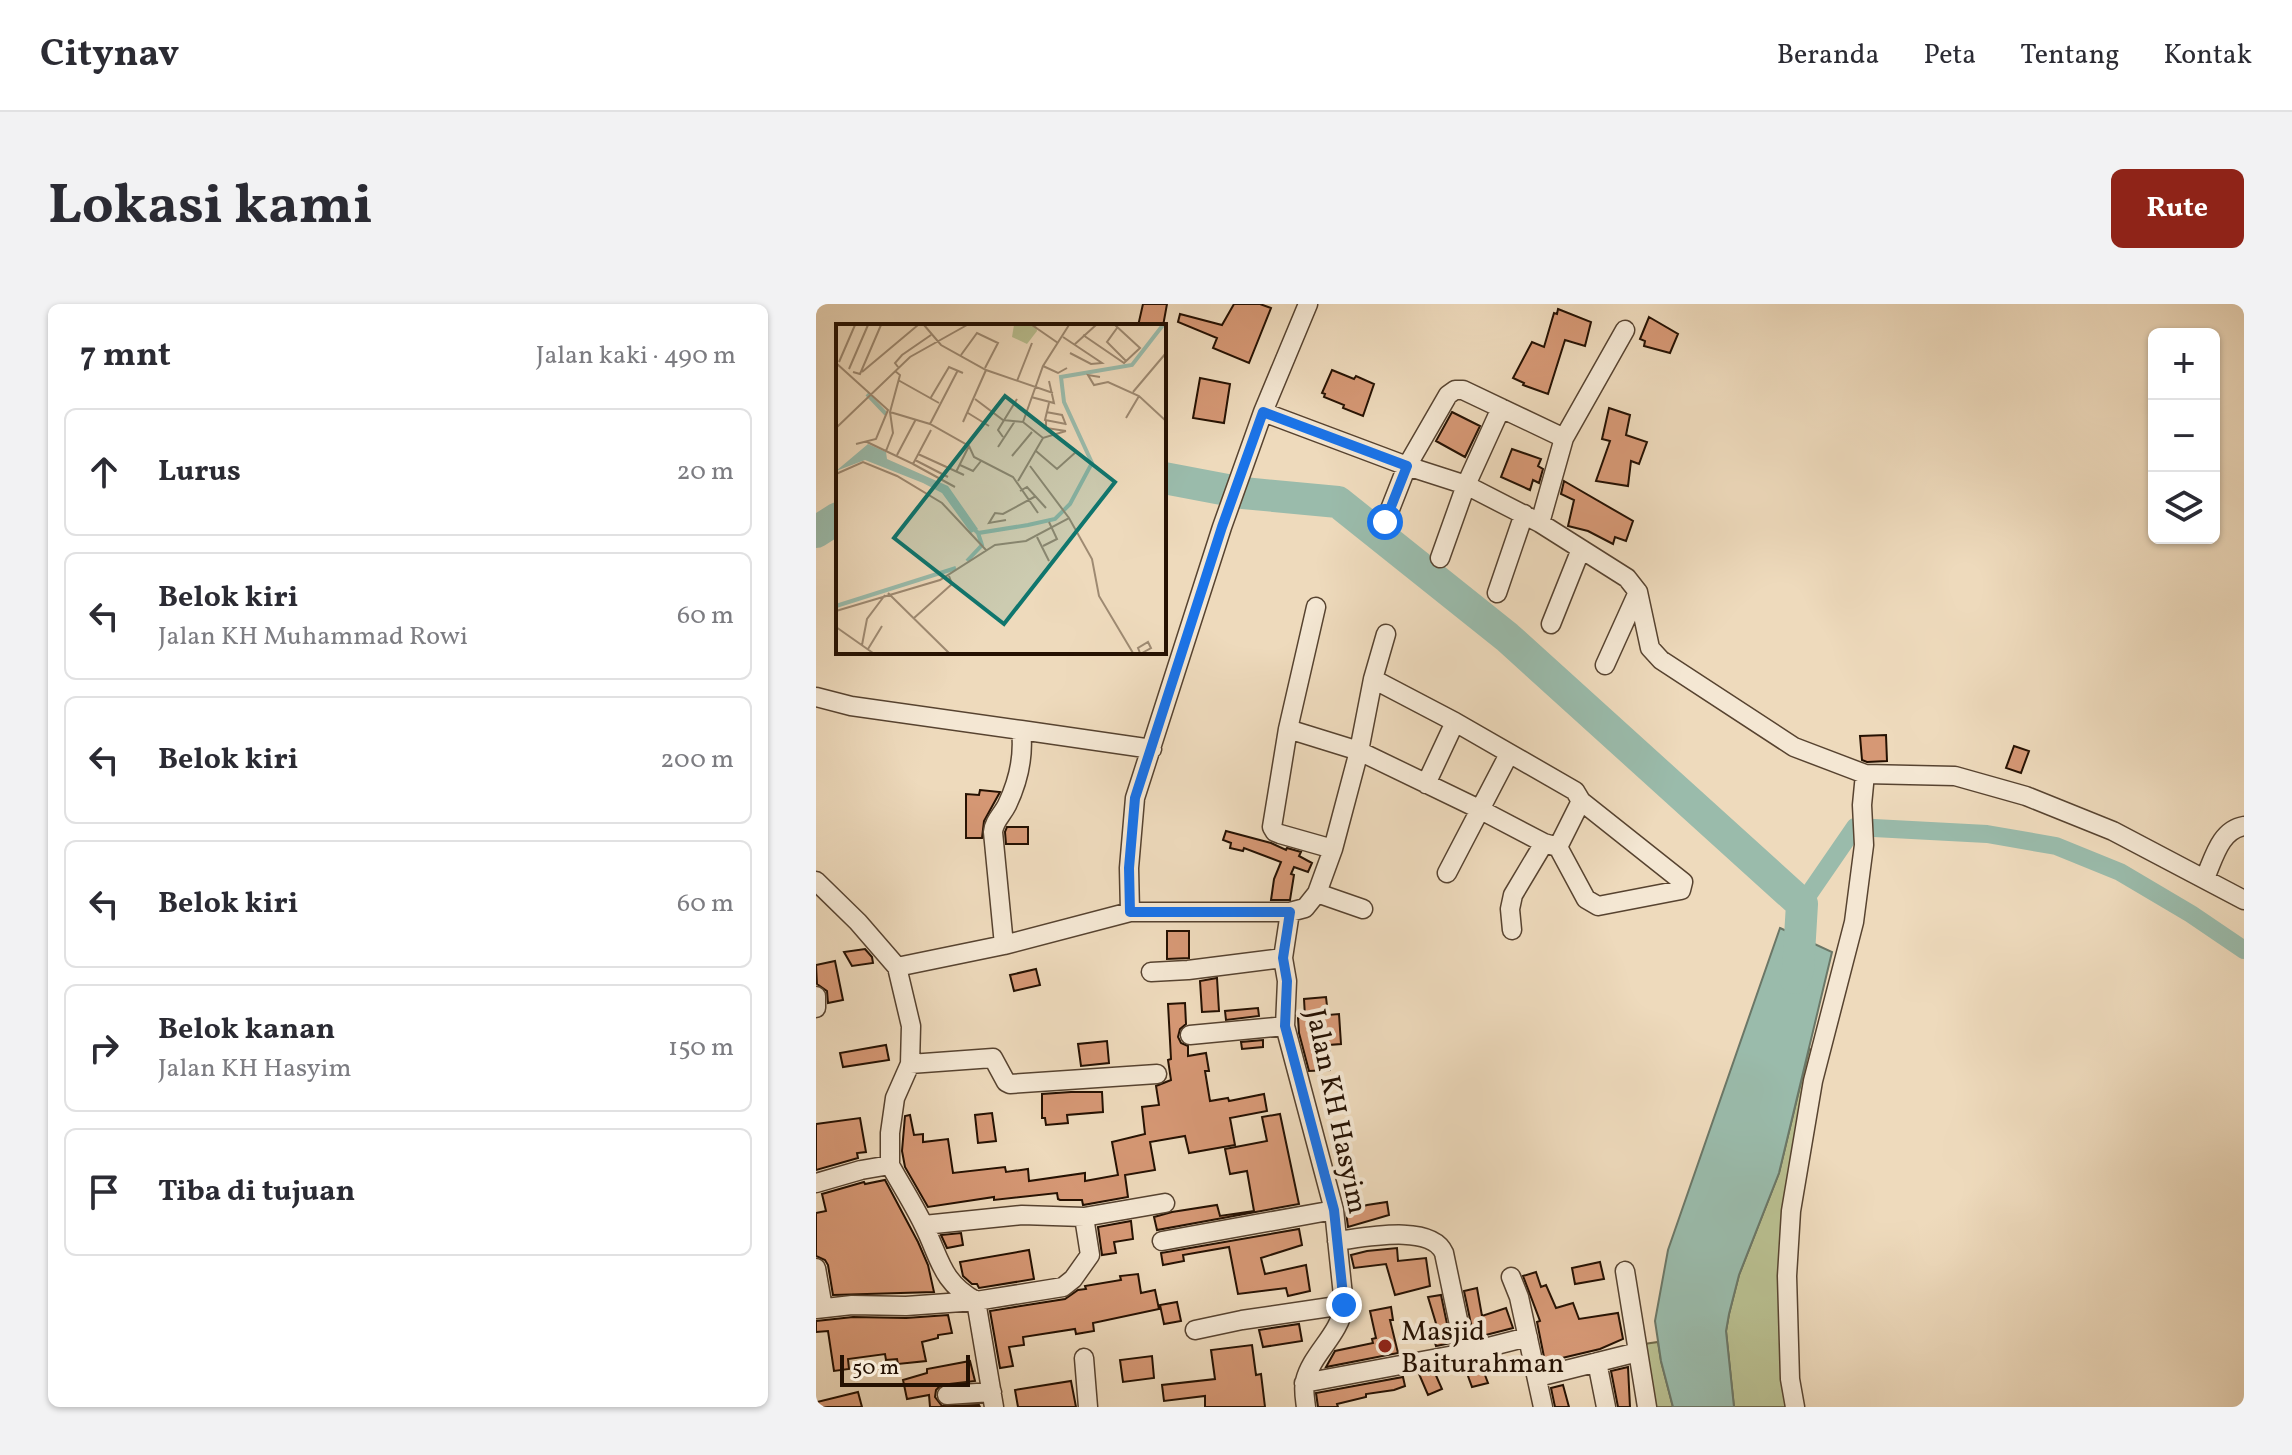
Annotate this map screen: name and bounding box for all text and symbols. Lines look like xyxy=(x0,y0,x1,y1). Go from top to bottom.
text: Citynav xyxy=(40,29,179,82)
text: Beranda xyxy=(1777,36,1880,75)
text: Peta xyxy=(1924,36,1976,75)
text: Tentang xyxy=(2020,36,2119,75)
text: Kontak xyxy=(2163,36,2252,75)
text: Lokasi kami xyxy=(48,169,373,247)
button: Rute xyxy=(2111,169,2244,248)
inset map xyxy=(836,324,1166,654)
map controls xyxy=(2148,328,2220,544)
button: + xyxy=(2148,328,2220,400)
text: 7 mnt xyxy=(80,333,171,380)
text: Jalan kaki · 490 m xyxy=(536,338,736,374)
button: − xyxy=(2148,400,2220,472)
icon: ahead xyxy=(82,450,126,494)
text: Lurus xyxy=(158,451,241,493)
text: 20 m xyxy=(676,454,734,490)
button: layers xyxy=(2148,472,2220,544)
route start xyxy=(1367,504,1403,540)
text: Belok kiri xyxy=(158,577,298,619)
icon: left xyxy=(82,594,126,638)
text: 60 m xyxy=(677,598,734,634)
text: Jalan KH Muhammad Rowi xyxy=(158,619,468,655)
icon: left xyxy=(82,738,126,782)
text: Belok kiri xyxy=(158,739,298,781)
text: 200 m xyxy=(660,742,734,778)
icon: left xyxy=(82,882,126,926)
text: Belok kiri xyxy=(158,883,298,925)
text: 60 m xyxy=(677,886,734,922)
street label: Jalan KH Hasyim xyxy=(1295,1006,1376,1217)
text: Belok kanan xyxy=(158,1009,335,1051)
icon: right xyxy=(82,1026,126,1070)
text: 150 m xyxy=(668,1030,734,1066)
text: Jalan KH Hasyim xyxy=(158,1051,351,1087)
icon: arrive xyxy=(82,1170,126,1214)
text: Tiba di tujuan xyxy=(158,1171,355,1213)
route end xyxy=(1326,1287,1362,1323)
place label: Masjid Baiturahman xyxy=(1401,1313,1564,1384)
marker: Masjid Baiturahman xyxy=(1376,1337,1394,1355)
scale bar xyxy=(840,1351,970,1387)
text: 50 m xyxy=(852,1353,899,1384)

